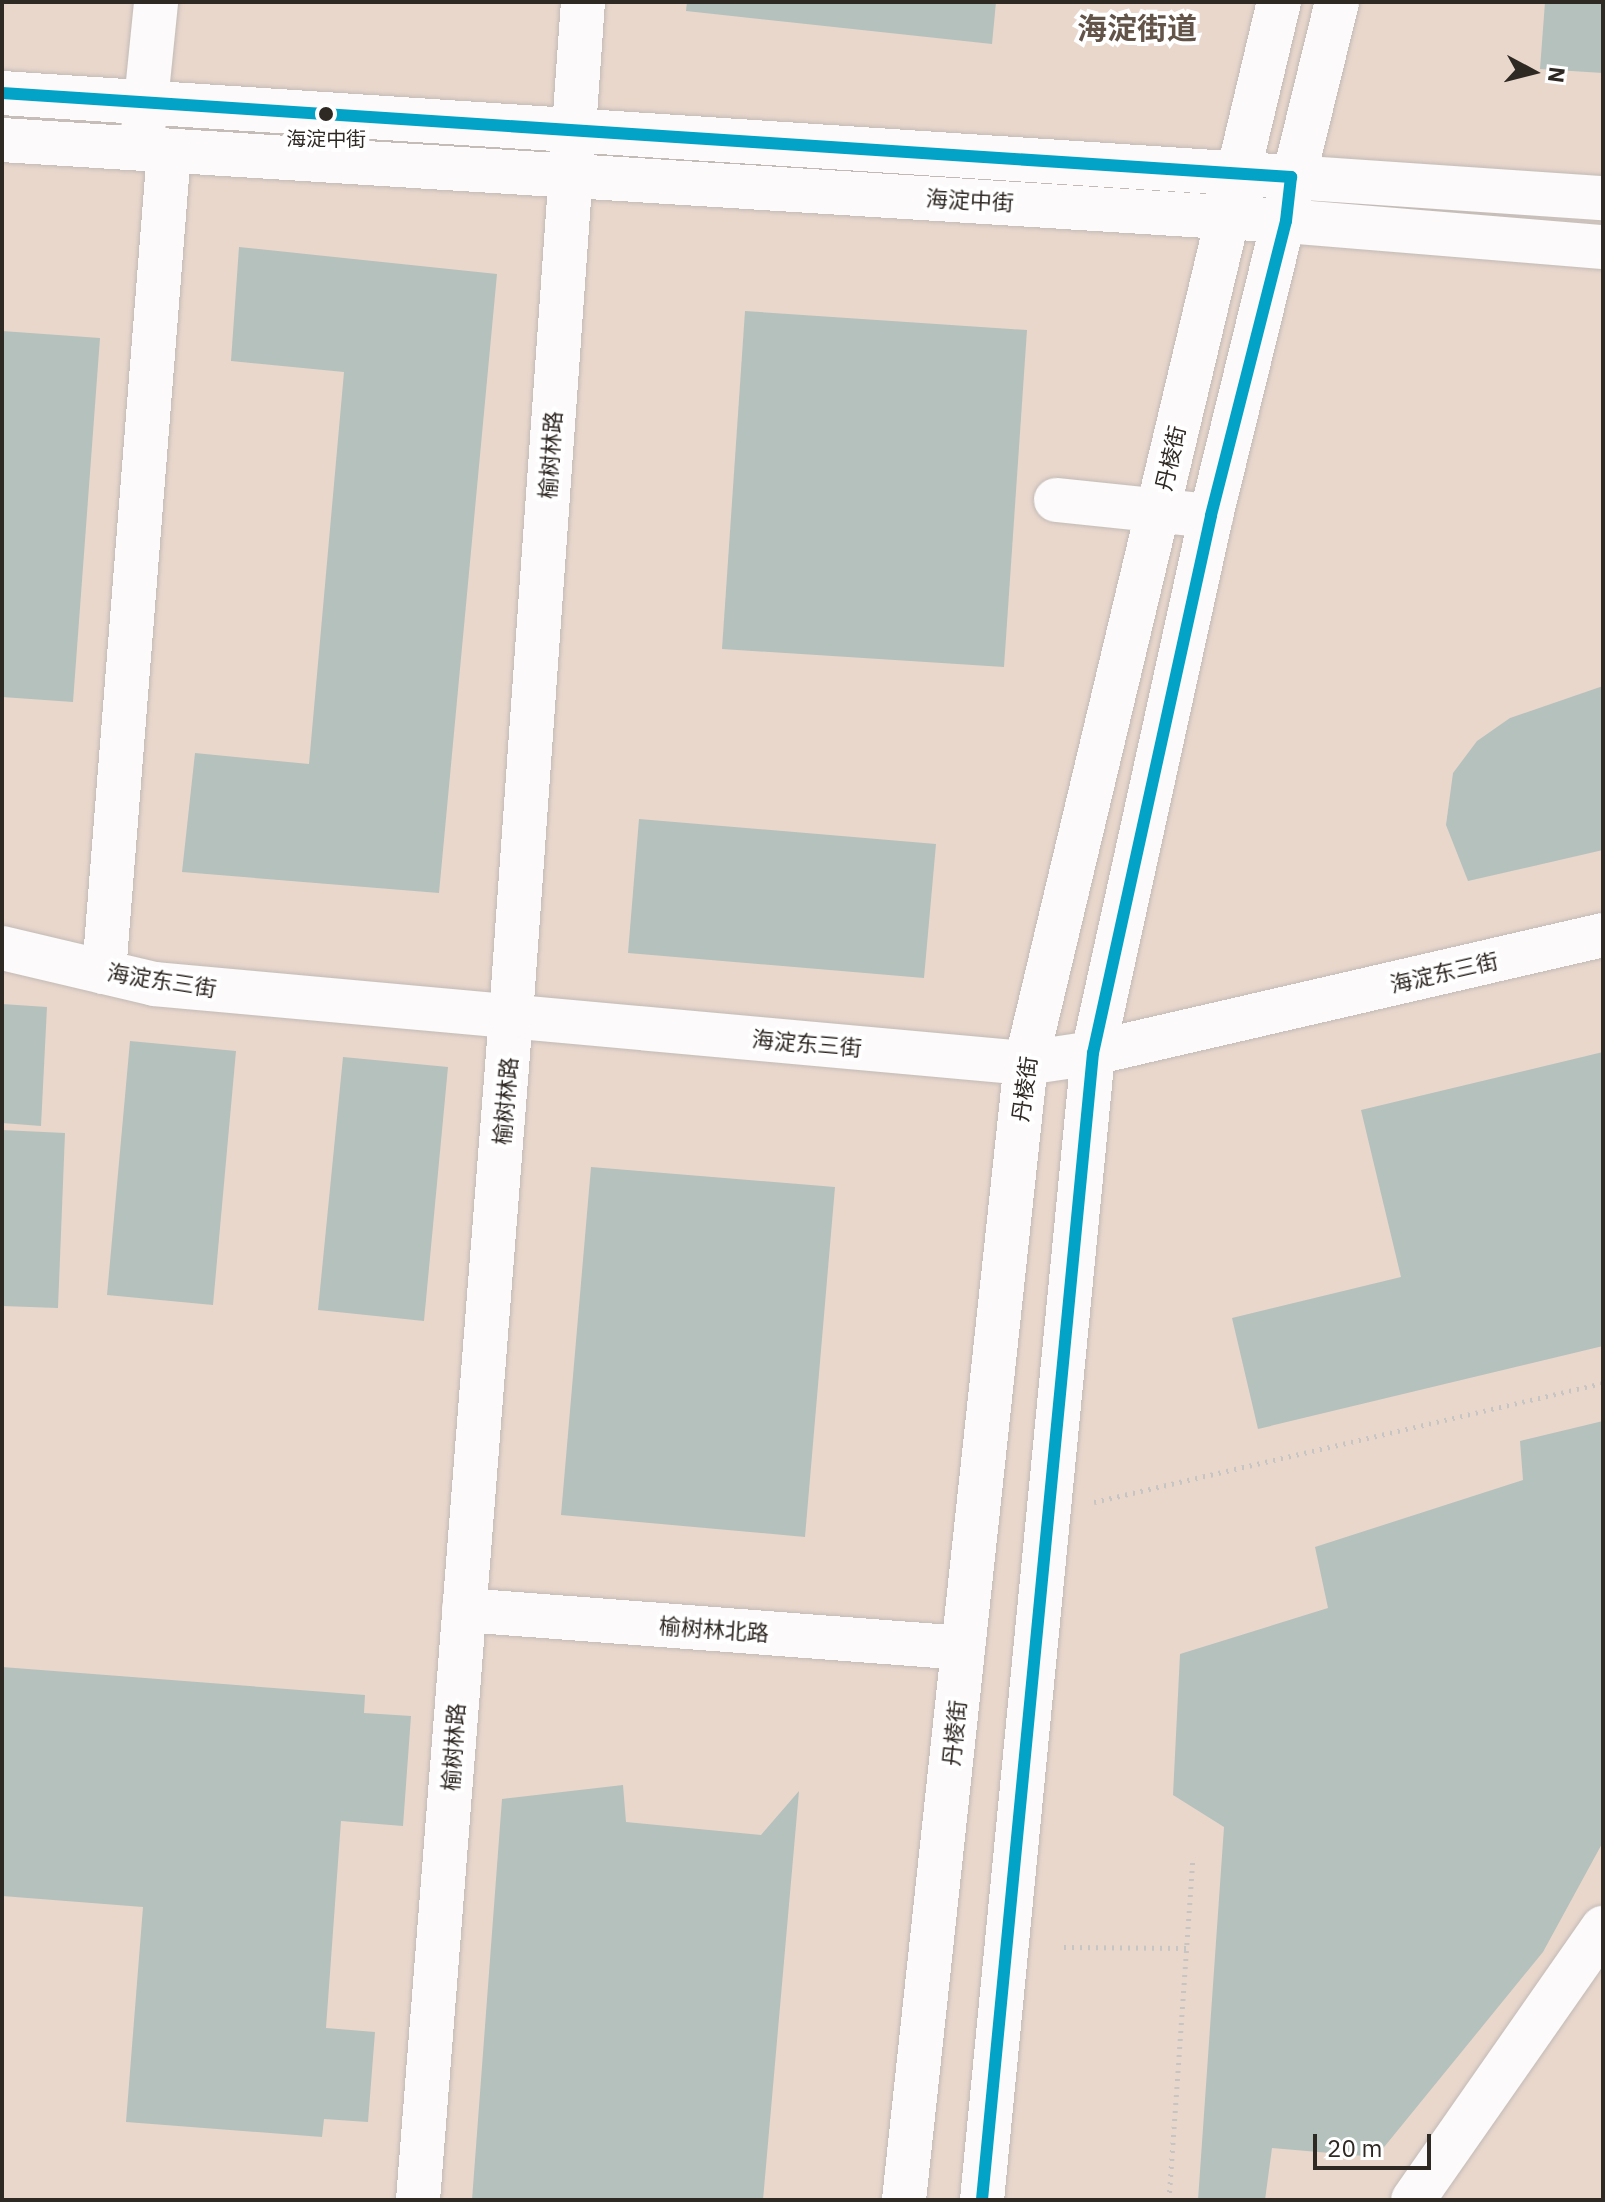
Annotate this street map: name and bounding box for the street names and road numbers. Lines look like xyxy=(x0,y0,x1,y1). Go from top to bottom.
street label: 海淀中街 xyxy=(925,185,1015,215)
street label: 榆树林路 xyxy=(534,410,566,500)
street label: 丹棱街 xyxy=(1150,423,1190,493)
street label: 海淀东三街 xyxy=(1387,947,1501,997)
street label: 海淀东三街 xyxy=(106,958,218,1002)
street label: 海淀东三街 xyxy=(751,1025,863,1061)
street label: 丹棱街 xyxy=(1006,1054,1042,1124)
street label: 榆树林路 xyxy=(488,1056,522,1146)
street label: 榆树林北路 xyxy=(658,1612,770,1646)
street label: 丹棱街 xyxy=(937,1699,971,1767)
street label: 榆树林路 xyxy=(437,1702,469,1792)

